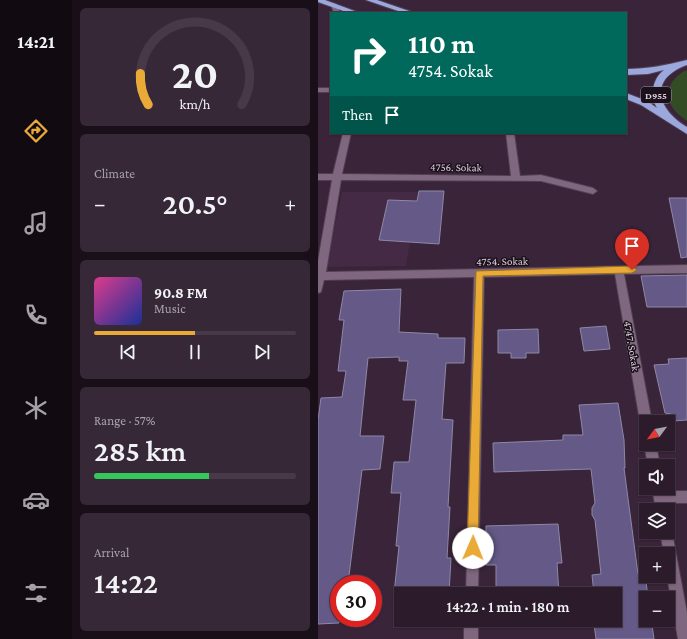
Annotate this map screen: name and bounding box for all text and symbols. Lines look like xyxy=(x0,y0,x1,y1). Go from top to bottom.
icon: right xyxy=(342,28,394,80)
text: 110 m xyxy=(408,28,475,59)
text: 14:21 xyxy=(17,32,55,52)
text: 20 xyxy=(172,51,218,97)
text: 4754. Sokak xyxy=(408,61,493,81)
road number: D955 xyxy=(641,87,671,103)
text: km/h xyxy=(180,96,211,112)
icon: arrive xyxy=(381,104,403,126)
text: Then xyxy=(342,107,373,123)
icon: directions xyxy=(22,117,50,145)
street label: 4756. Sokak xyxy=(430,161,483,173)
text: Climate xyxy=(94,166,135,181)
text: 20.5° xyxy=(163,187,227,220)
text: − xyxy=(94,191,106,216)
text: + xyxy=(284,191,296,216)
icon: music xyxy=(22,209,50,237)
pin xyxy=(615,229,649,270)
icon: arrive xyxy=(621,235,643,257)
street label: 4754. Sokak xyxy=(476,255,529,267)
text: 90.8 FM xyxy=(154,285,208,301)
icon: phone xyxy=(22,301,50,329)
text: Music xyxy=(154,301,186,316)
street label: 4747. Sokak xyxy=(622,320,642,373)
icon: previous xyxy=(117,341,139,363)
icon: pause xyxy=(184,341,206,363)
icon: next xyxy=(251,341,273,363)
icon: climate xyxy=(22,394,50,422)
text: Range · 57% xyxy=(94,413,155,428)
north arrow xyxy=(639,415,675,451)
map controls xyxy=(639,415,675,627)
text: 285 km xyxy=(94,434,186,467)
button: sound xyxy=(639,459,675,495)
icon: car xyxy=(22,486,50,514)
button: layers xyxy=(639,503,675,539)
position arrow xyxy=(452,527,494,569)
text: Arrival xyxy=(94,545,129,560)
button: + xyxy=(639,547,675,583)
text: 14:22 xyxy=(94,566,158,599)
speed limit sign: 30 xyxy=(330,575,382,627)
icon: filters xyxy=(22,579,50,607)
button: − xyxy=(639,591,675,627)
text: 14:22 · 1 min · 180 m xyxy=(447,599,569,615)

